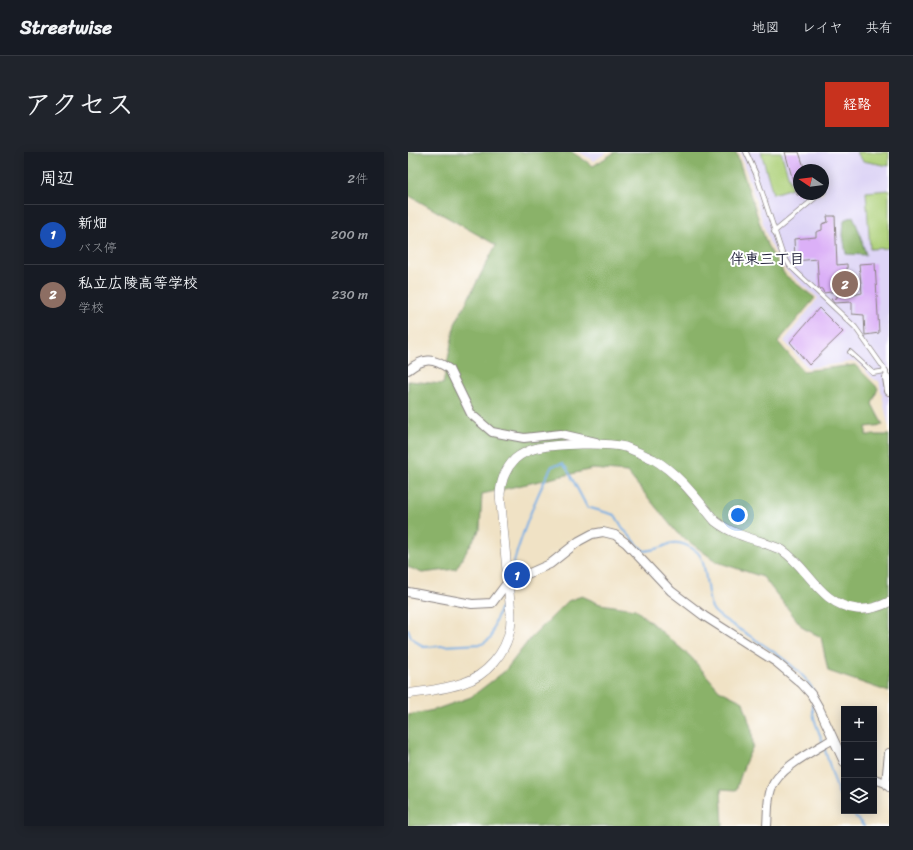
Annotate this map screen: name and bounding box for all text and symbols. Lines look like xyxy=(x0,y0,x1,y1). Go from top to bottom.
text: Streetwise xyxy=(20,11,112,44)
text: 地図 xyxy=(752,15,780,40)
text: レイヤ xyxy=(802,15,843,40)
text: 共有 xyxy=(865,15,893,40)
text: アクセス xyxy=(24,80,134,129)
button: 経路 xyxy=(825,82,889,127)
text: 周辺 xyxy=(40,163,74,193)
north arrow xyxy=(793,164,829,200)
text: 2件 xyxy=(347,167,368,190)
text: 新畑 xyxy=(78,210,108,236)
text: 1 xyxy=(50,223,56,246)
text: 200 m xyxy=(331,223,368,246)
text: バス停 xyxy=(78,236,117,259)
district label: 伴東三丁目 xyxy=(729,246,805,272)
pin: 2 xyxy=(832,269,858,299)
text: 私立広陵高等学校 xyxy=(78,270,198,296)
text: 2 xyxy=(49,283,57,306)
text: 230 m xyxy=(332,283,368,306)
text: 学校 xyxy=(78,296,104,319)
your location xyxy=(728,505,748,525)
pin: 1 xyxy=(504,560,530,590)
map controls xyxy=(841,706,877,814)
button: + xyxy=(841,706,877,742)
button: − xyxy=(841,742,877,778)
button: layers xyxy=(841,778,877,814)

